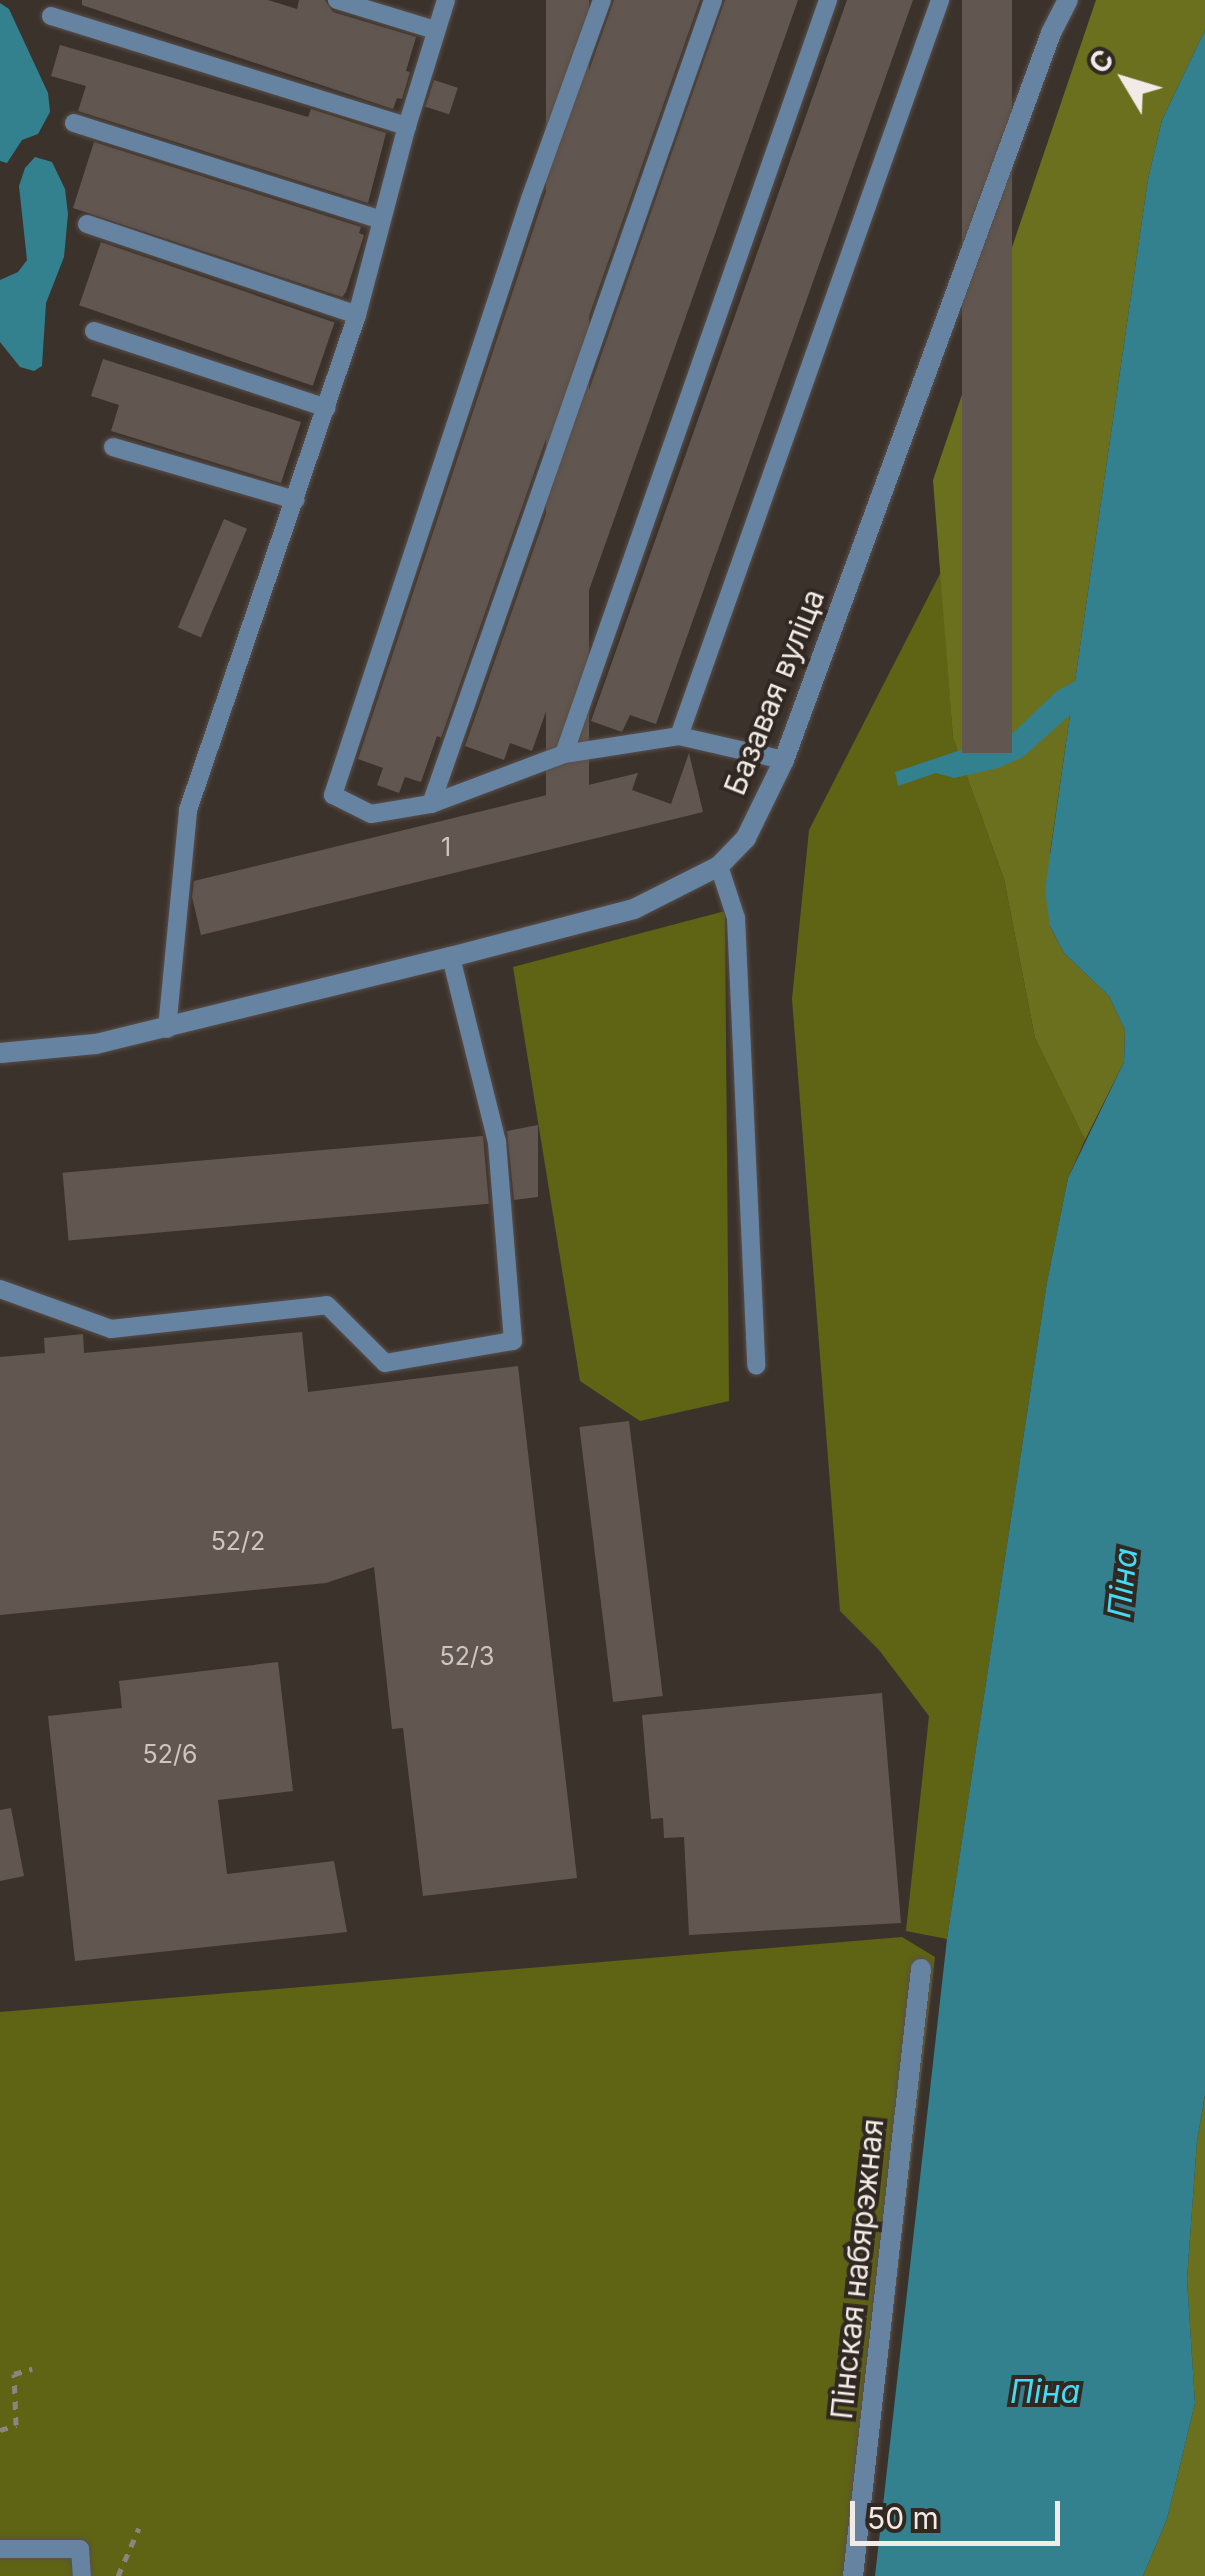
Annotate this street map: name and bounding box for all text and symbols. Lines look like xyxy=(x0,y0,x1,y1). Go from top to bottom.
north arrow xyxy=(1075,30,1175,130)
text: С xyxy=(1082,43,1121,80)
street label: Базавая вуліца xyxy=(716,584,832,800)
house number: 1 xyxy=(441,832,451,862)
house number: 52/2 xyxy=(211,1526,265,1556)
water label: Піна xyxy=(1100,1546,1146,1620)
house number: 52/3 xyxy=(440,1641,494,1671)
house number: 52/6 xyxy=(143,1739,197,1769)
street label: Пінская набярэжная xyxy=(823,2117,891,2421)
water label: Піна xyxy=(1010,2373,1080,2411)
scale bar xyxy=(855,2481,1065,2543)
text: 50 m xyxy=(867,2500,939,2536)

